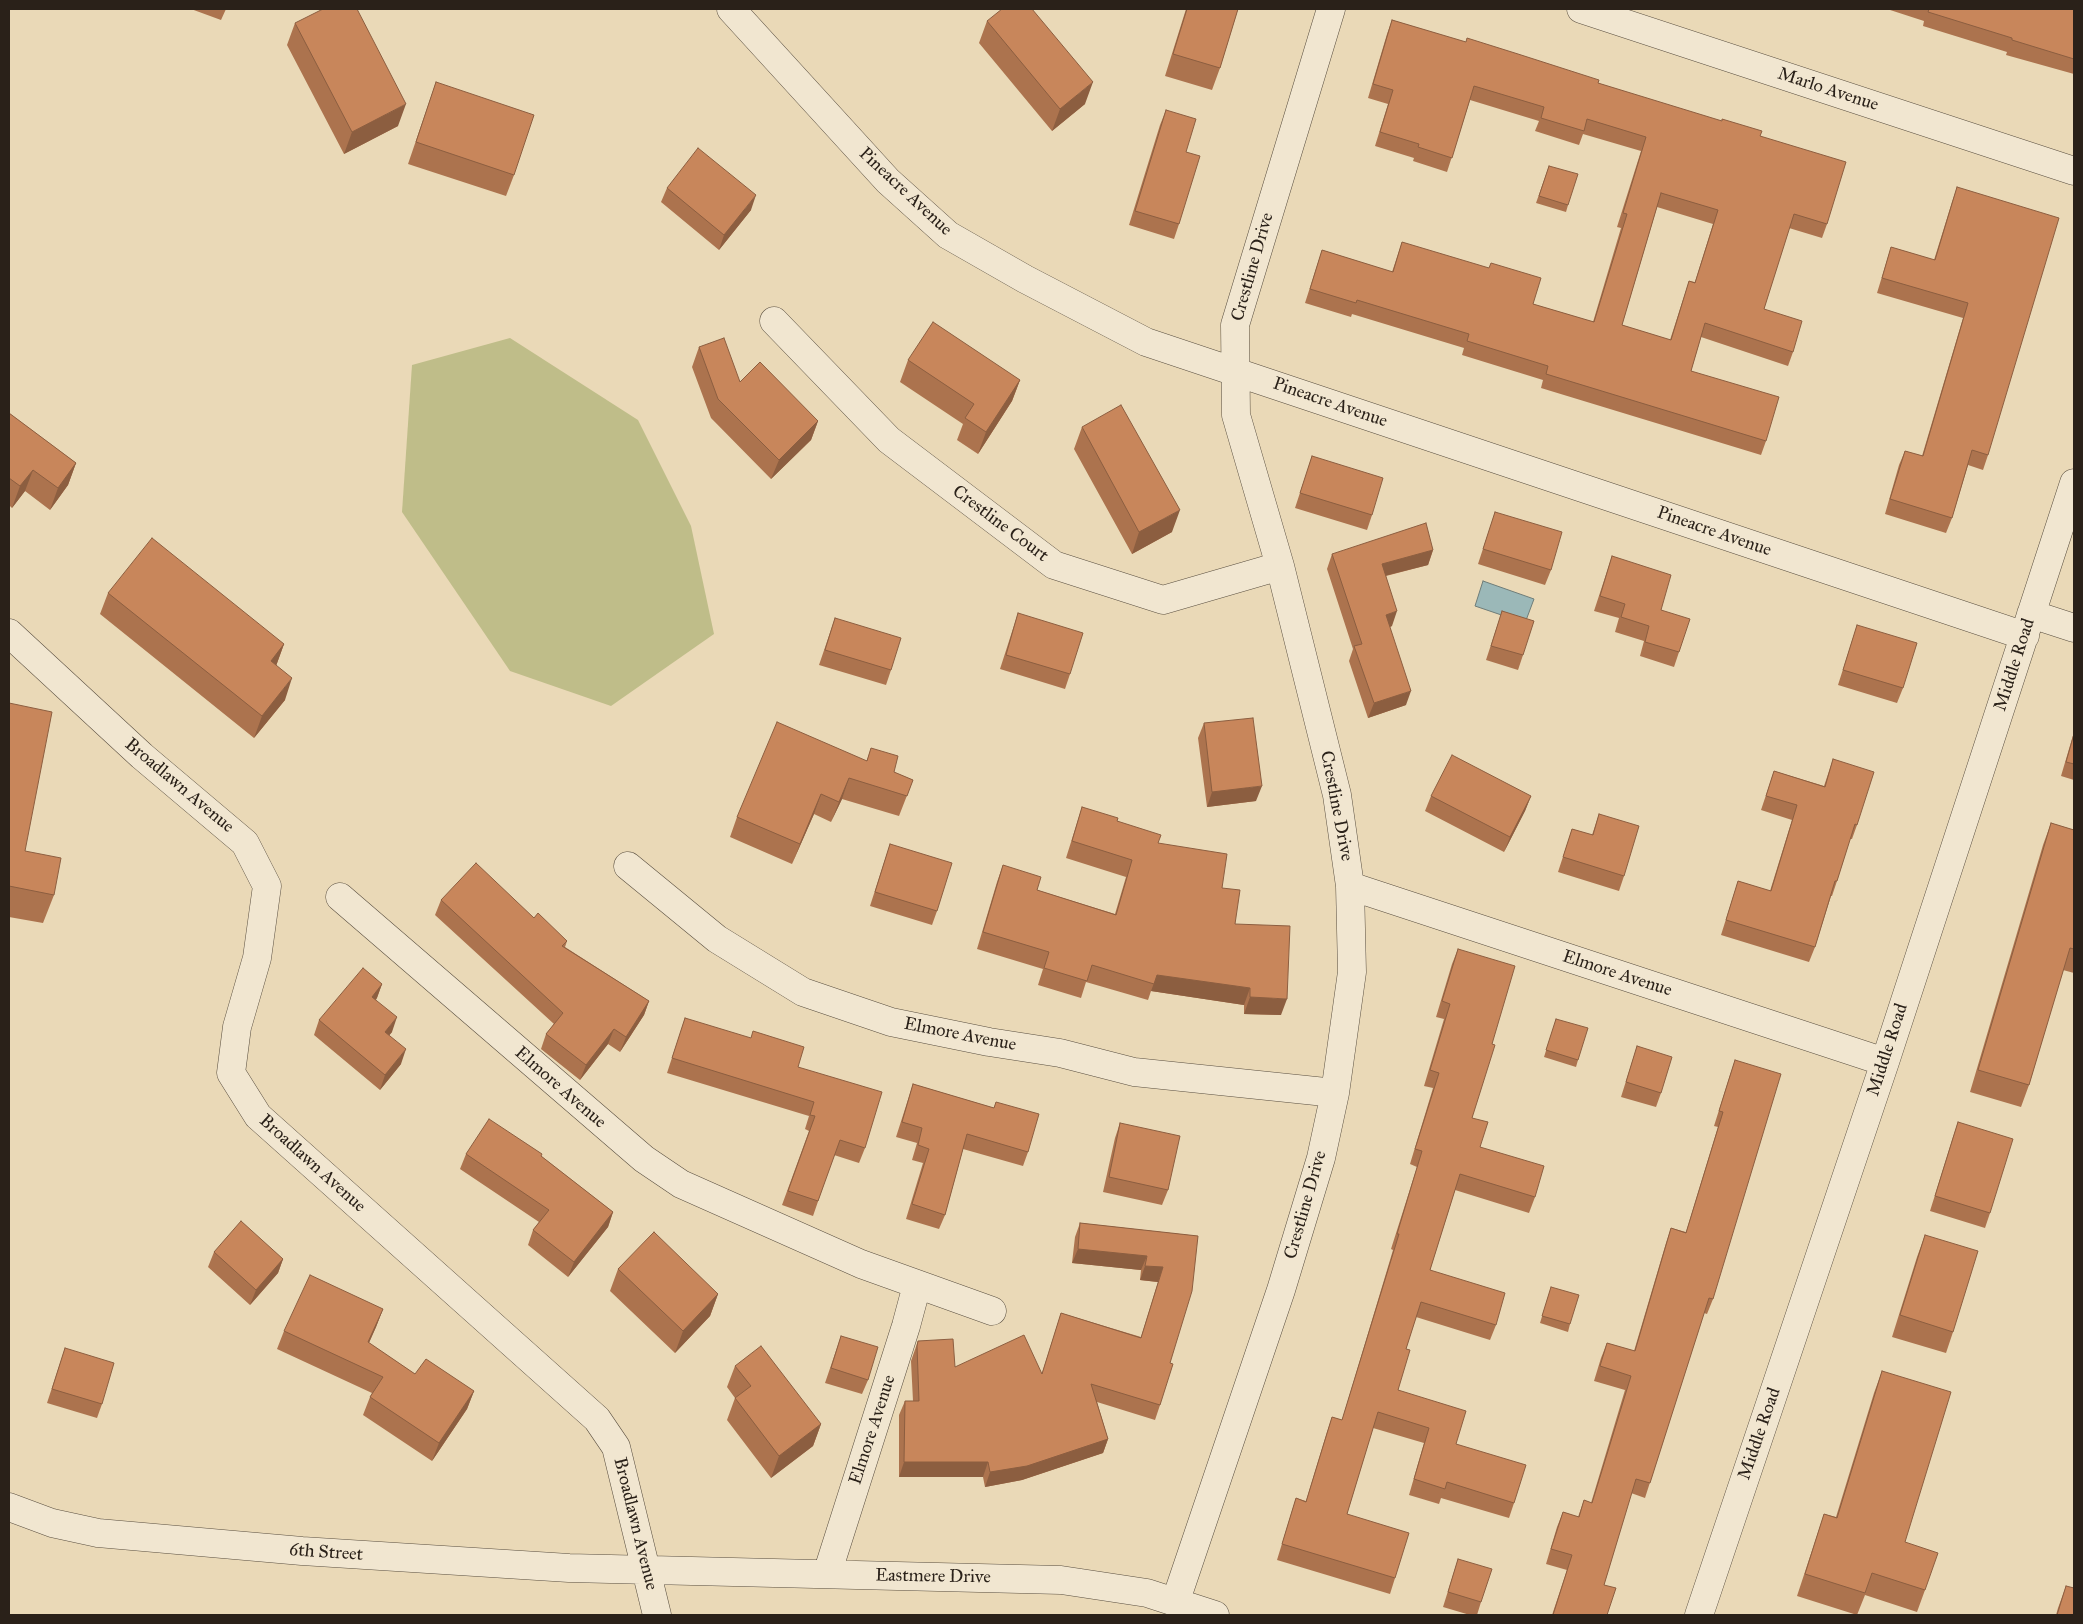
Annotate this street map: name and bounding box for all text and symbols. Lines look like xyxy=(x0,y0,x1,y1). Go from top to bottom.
street label: Marlo Avenue xyxy=(1775,64,1881,116)
street label: Pineacre Avenue xyxy=(854,143,956,241)
street label: Crestline Drive xyxy=(1227,210,1279,324)
street label: Pineacre Avenue xyxy=(1270,373,1390,433)
street label: Crestline Court xyxy=(948,481,1052,567)
street label: Pineacre Avenue xyxy=(1654,502,1774,562)
street label: Middle Road xyxy=(1990,616,2040,714)
street label: Broadlawn Avenue xyxy=(120,734,238,838)
street label: Crestline Drive xyxy=(1315,749,1357,863)
street label: Elmore Avenue xyxy=(1559,946,1675,1002)
street label: Middle Road xyxy=(1863,1001,1913,1099)
street label: Elmore Avenue xyxy=(902,1014,1018,1056)
street label: Elmore Avenue xyxy=(510,1042,610,1134)
street label: Broadlawn Avenue xyxy=(254,1110,370,1218)
street label: Crestline Drive xyxy=(1280,1148,1332,1262)
street label: Elmore Avenue xyxy=(845,1372,901,1488)
street label: Middle Road xyxy=(1734,1385,1786,1483)
street label: Broadlawn Avenue xyxy=(608,1455,662,1593)
street label: 6th Street xyxy=(288,1540,364,1566)
street label: Eastmere Drive xyxy=(875,1565,991,1589)

